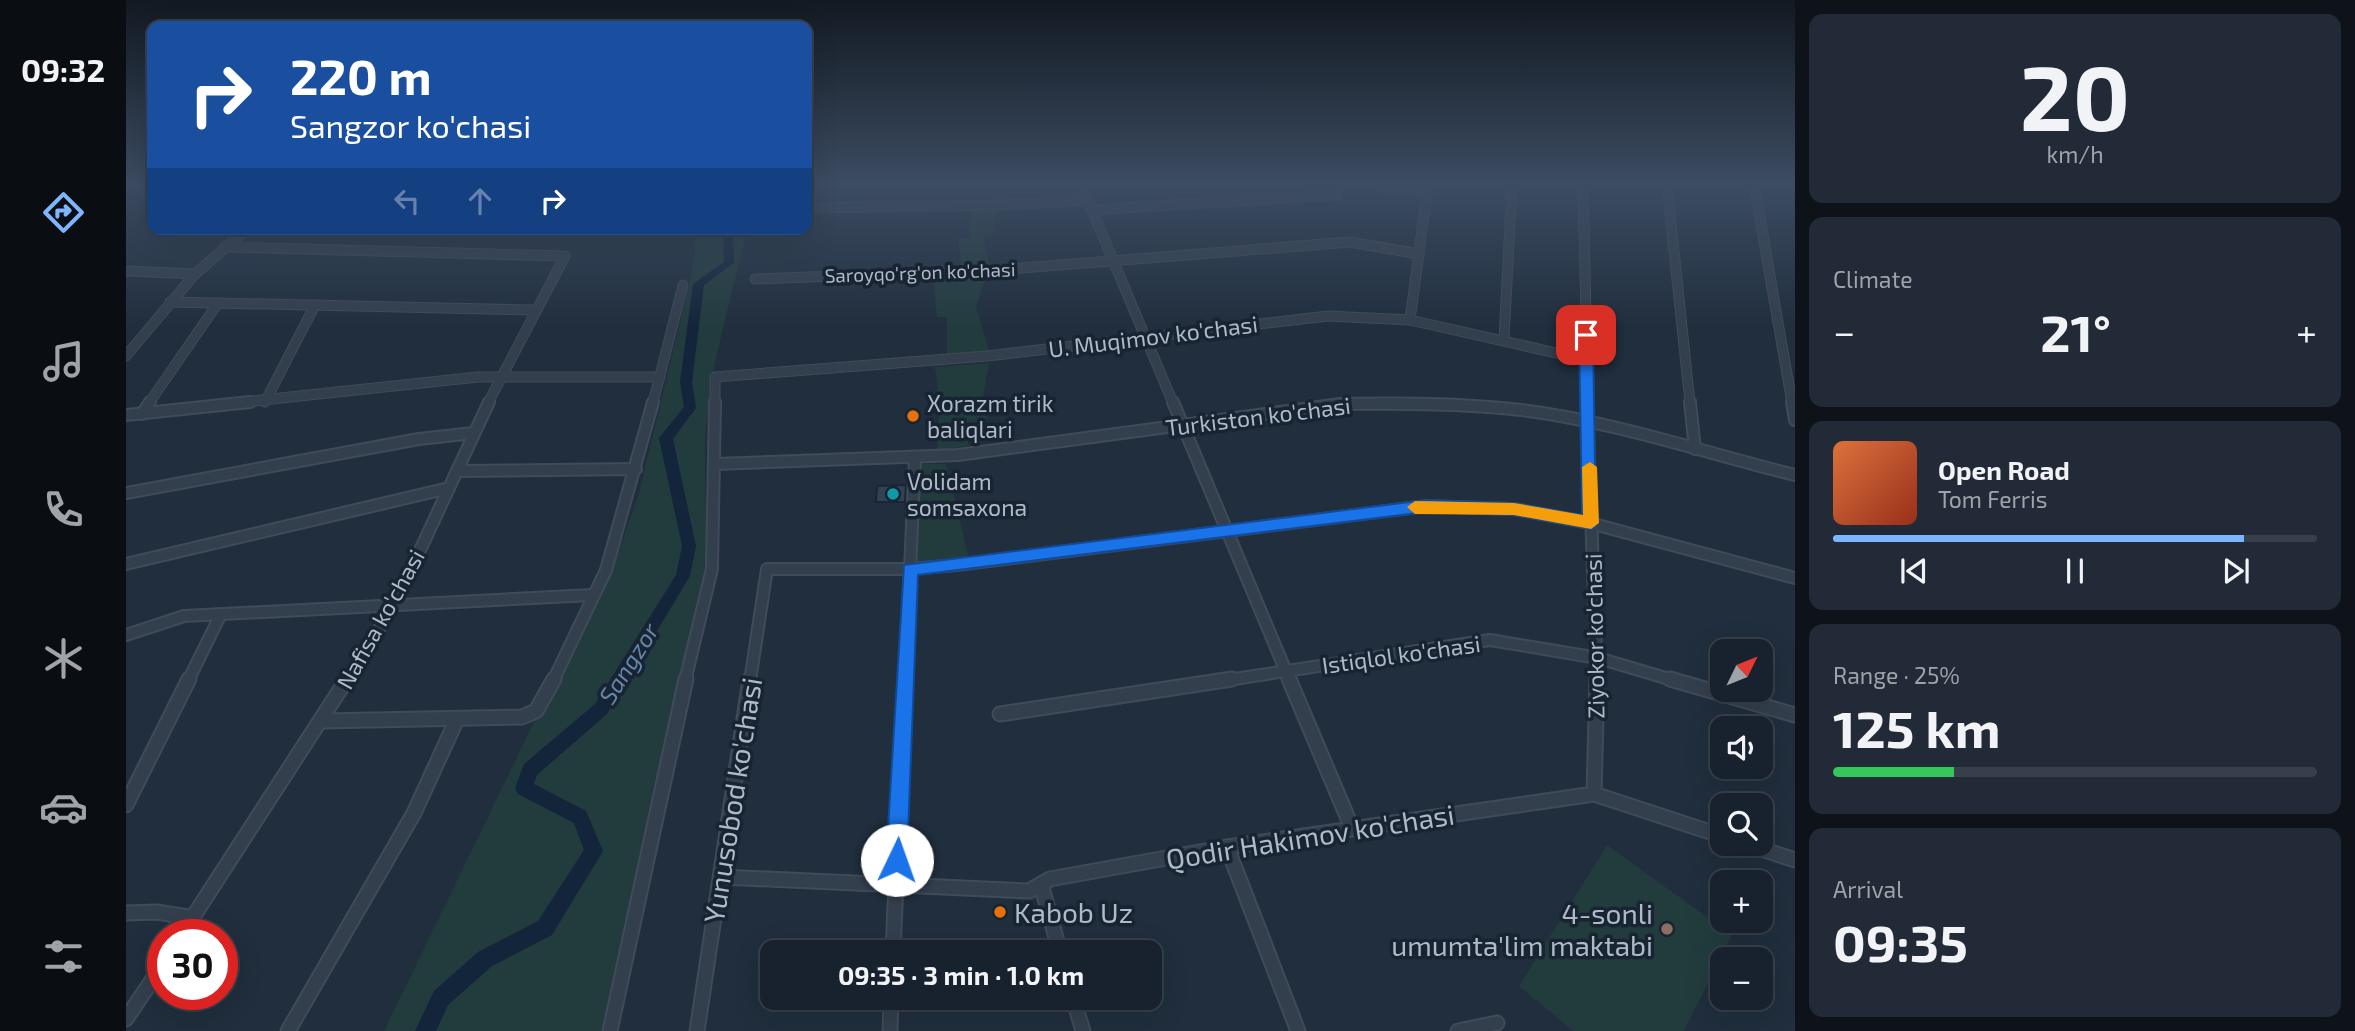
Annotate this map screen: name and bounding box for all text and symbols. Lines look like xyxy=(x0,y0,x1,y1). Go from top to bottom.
text: 20 xyxy=(2020,40,2130,149)
text: 220 m xyxy=(290,46,432,105)
icon: right xyxy=(175,49,266,140)
text: 09:32 xyxy=(21,50,105,88)
text: Sangzor ko'chasi xyxy=(290,106,531,144)
text: km/h xyxy=(2046,140,2104,168)
icon: left xyxy=(388,182,426,220)
icon: ahead xyxy=(461,182,499,220)
icon: right xyxy=(534,182,572,220)
icon: directions xyxy=(39,188,88,237)
street label: Saroyqo'rg'on ko'chasi xyxy=(824,257,1016,287)
text: Climate xyxy=(1833,265,1913,293)
text: 21° xyxy=(2040,300,2111,362)
pin xyxy=(1556,305,1616,365)
text: − xyxy=(1833,308,1855,354)
text: + xyxy=(2296,308,2317,354)
street label: U. Muqimov ko'chasi xyxy=(1047,309,1259,363)
icon: arrive xyxy=(1567,316,1605,354)
icon: music xyxy=(39,337,88,386)
place label: Xorazm tirik baliqlari xyxy=(927,389,1054,443)
street label: Turkiston ko'chasi xyxy=(1164,391,1352,441)
marker: Xorazm tirik baliqlari xyxy=(905,408,921,424)
text: Open Road xyxy=(1938,454,2070,485)
place label: Volidam somsaxona xyxy=(907,467,1027,521)
icon: phone xyxy=(39,485,88,534)
text: Tom Ferris xyxy=(1938,485,2047,513)
marker: Volidam somsaxona xyxy=(885,486,901,502)
street label: Nafisa ko'chasi xyxy=(330,544,430,694)
icon: previous xyxy=(1895,552,1933,590)
icon: pause xyxy=(2056,552,2094,590)
icon: next xyxy=(2217,552,2255,590)
street label: Ziyokor ko'chasi xyxy=(1579,553,1609,719)
water label: Sangzor xyxy=(592,617,664,709)
street label: Istiqlol ko'chasi xyxy=(1320,629,1482,679)
icon: climate xyxy=(39,634,88,683)
north arrow xyxy=(1710,639,1773,702)
map controls xyxy=(1710,639,1773,1010)
text: Range · 25% xyxy=(1833,661,1960,689)
street label: Yunusobod ko'chasi xyxy=(696,675,768,925)
text: 125 km xyxy=(1833,696,2001,758)
button: sound xyxy=(1710,716,1773,779)
icon: car xyxy=(39,783,88,832)
button: search xyxy=(1710,793,1773,856)
street label: Qodir Hakimov ko'chasi xyxy=(1163,796,1457,876)
position arrow xyxy=(860,823,934,897)
button: + xyxy=(1710,870,1773,933)
text: Arrival xyxy=(1833,875,1903,903)
place label: Kabob Uz xyxy=(1014,895,1133,929)
place label: 4-sonli umumta'lim maktabi xyxy=(1391,896,1653,962)
marker: Kabob Uz xyxy=(992,904,1008,920)
text: 09:35 xyxy=(1833,910,1968,972)
speed limit sign: 30 xyxy=(147,919,238,1010)
marker: 4-sonli umumta'lim maktabi xyxy=(1659,921,1675,937)
icon: filters xyxy=(39,932,88,981)
button: − xyxy=(1710,947,1773,1010)
text: 09:35 · 3 min · 1.0 km xyxy=(838,959,1084,990)

